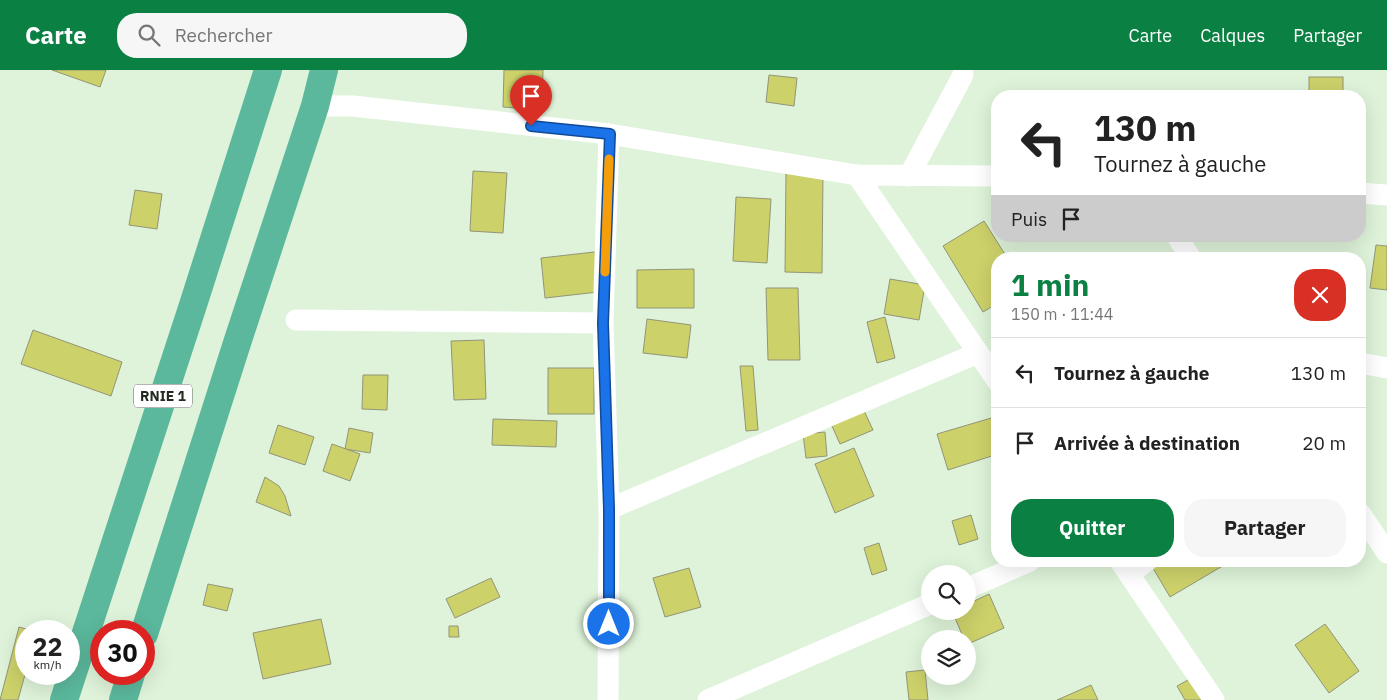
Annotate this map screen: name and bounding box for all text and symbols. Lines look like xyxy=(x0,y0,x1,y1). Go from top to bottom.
search box xyxy=(117,13,467,58)
text: Carte xyxy=(25,19,87,51)
icon: search xyxy=(135,21,163,49)
text: Rechercher xyxy=(175,23,272,47)
text: Carte xyxy=(1129,24,1172,47)
text: Calques xyxy=(1200,24,1265,47)
text: Partager xyxy=(1293,24,1362,47)
pin xyxy=(510,75,552,126)
icon: arrive xyxy=(517,82,545,110)
text: 130 m xyxy=(1094,105,1197,151)
icon: left xyxy=(1011,110,1076,175)
text: Tournez à gauche xyxy=(1094,149,1266,178)
icon: arrive xyxy=(1057,205,1085,233)
text: Puis xyxy=(1011,207,1047,231)
text: 1 min xyxy=(1011,265,1089,304)
button: close xyxy=(1294,269,1346,321)
text: 150 m · 11:44 xyxy=(1011,304,1113,324)
icon: left xyxy=(1011,359,1039,387)
text: Tournez à gauche xyxy=(1054,361,1210,385)
text: 130 m xyxy=(1291,361,1346,385)
road number: RNIE 1 xyxy=(134,384,192,408)
icon: arrive xyxy=(1011,429,1039,457)
text: Arrivée à destination xyxy=(1054,431,1240,455)
text: 20 m xyxy=(1302,431,1346,455)
button: Quitter xyxy=(1011,499,1174,557)
button: Partager xyxy=(1184,499,1346,557)
map controls xyxy=(921,565,976,685)
button: search xyxy=(921,565,976,620)
position arrow xyxy=(582,597,634,649)
speed limit sign: 30 xyxy=(90,620,155,685)
text: 22 xyxy=(32,630,63,663)
button: layers xyxy=(921,630,976,685)
text: km/h xyxy=(33,657,62,672)

